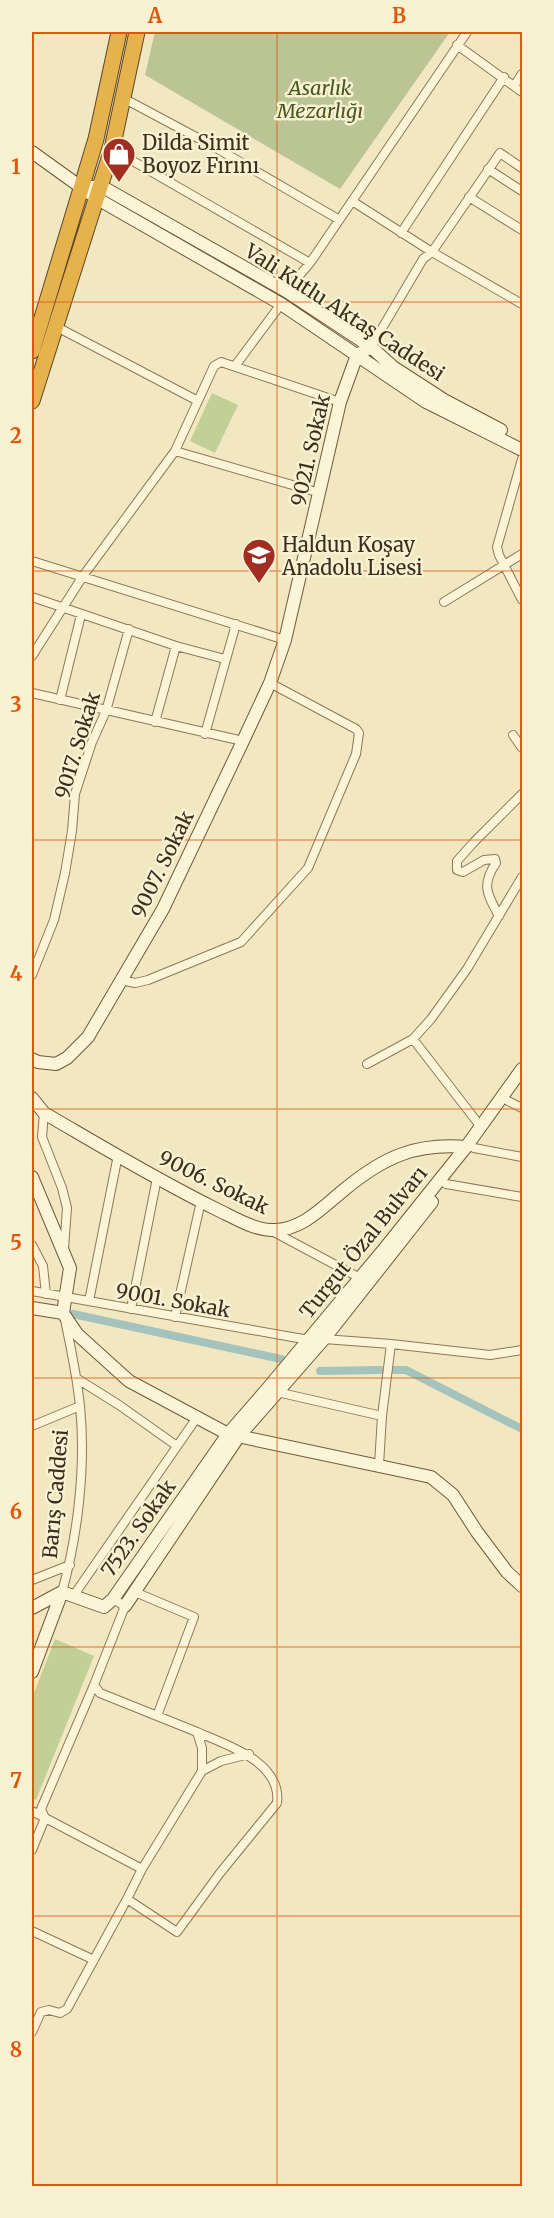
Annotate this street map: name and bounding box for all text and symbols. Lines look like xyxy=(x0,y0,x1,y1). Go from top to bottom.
text: A xyxy=(147,3,163,28)
text: B xyxy=(392,3,406,28)
park label: Asarlık Mezarlığı xyxy=(276,75,363,123)
place label: Dilda Simit Boyoz Fırını xyxy=(142,130,259,178)
shop icon: Dilda Simit Boyoz Fırını xyxy=(101,136,137,183)
text: 1 xyxy=(11,154,21,179)
street label: Vali Kutlu Aktaş Caddesi xyxy=(240,238,450,386)
street label: 9021. Sokak xyxy=(285,391,335,508)
text: 2 xyxy=(10,423,22,448)
place label: Haldun Koşay Anadolu Lisesi xyxy=(281,532,423,580)
school or university icon: Haldun Koşay Anadolu Lisesi xyxy=(241,537,277,584)
street label: 9017. Sokak xyxy=(49,688,105,802)
text: 3 xyxy=(10,692,22,717)
street label: 9007. Sokak xyxy=(125,806,199,922)
text: 4 xyxy=(10,961,23,986)
street label: 9006. Sokak xyxy=(155,1145,273,1220)
street label: Turgut Özal Bulvarı xyxy=(294,1161,432,1323)
text: 5 xyxy=(10,1230,22,1255)
street label: 9001. Sokak xyxy=(114,1278,232,1322)
street label: Barış Caddesi xyxy=(37,1428,73,1560)
street label: 7523. Sokak xyxy=(95,1474,181,1581)
text: 6 xyxy=(10,1499,22,1524)
text: 7 xyxy=(10,1768,22,1793)
text: 8 xyxy=(10,2037,22,2062)

